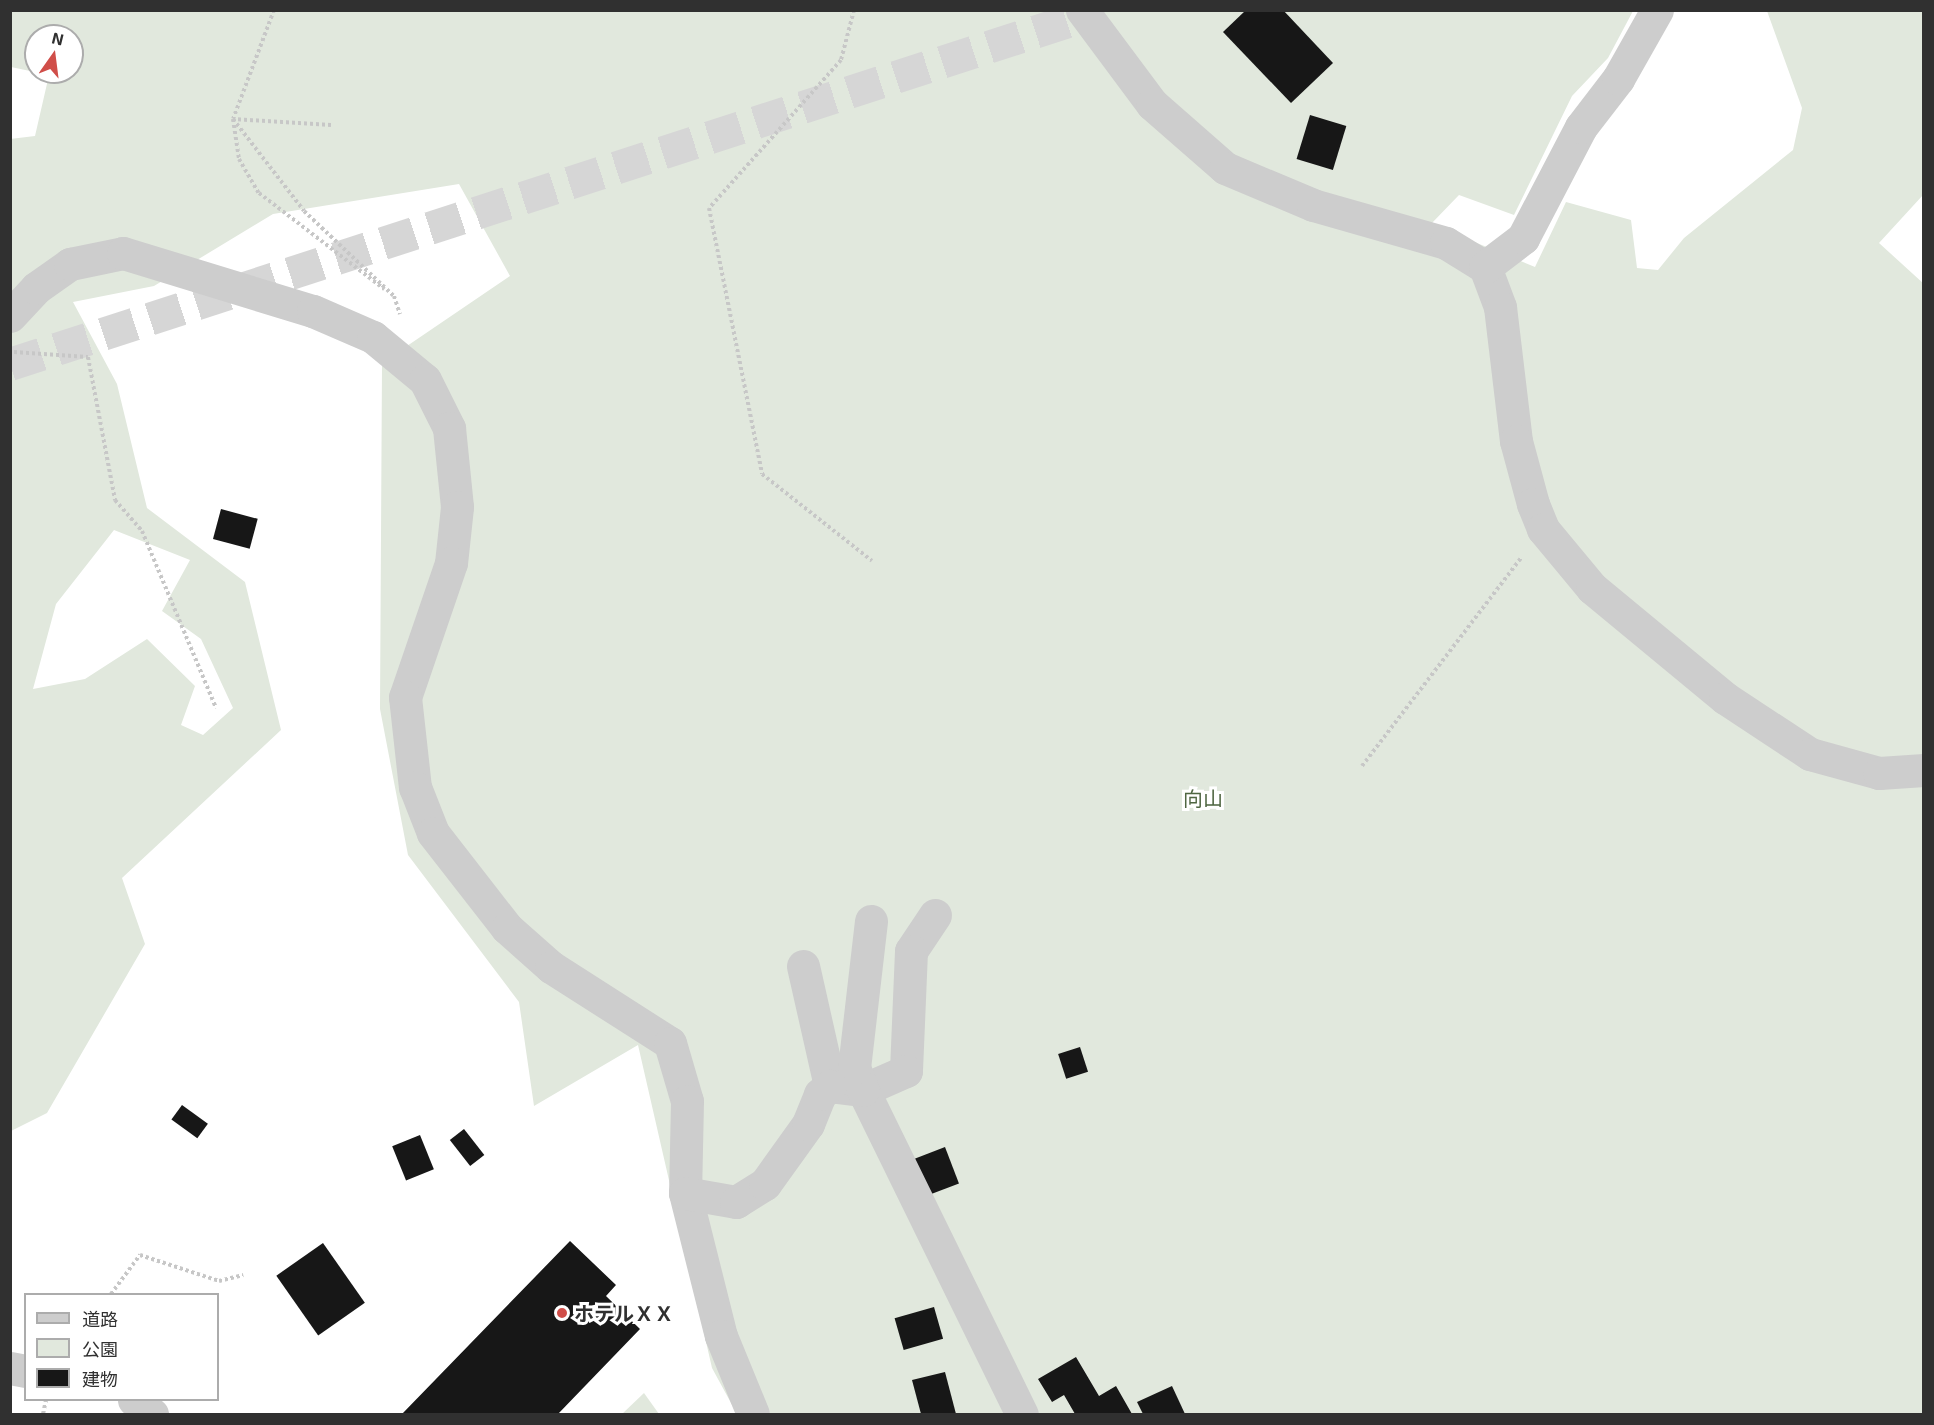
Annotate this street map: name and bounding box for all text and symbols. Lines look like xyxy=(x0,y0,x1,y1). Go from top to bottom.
north arrow xyxy=(24,24,84,84)
text: N xyxy=(50,27,66,49)
park label: 向山 xyxy=(1183,786,1223,810)
legend xyxy=(24,1293,219,1401)
place label: ホテルＸＸ xyxy=(574,1301,674,1325)
marker: ホテルＸＸ xyxy=(555,1306,569,1320)
text: 道路 xyxy=(82,1308,118,1330)
text: 公園 xyxy=(82,1338,118,1360)
text: 建物 xyxy=(82,1368,118,1390)

